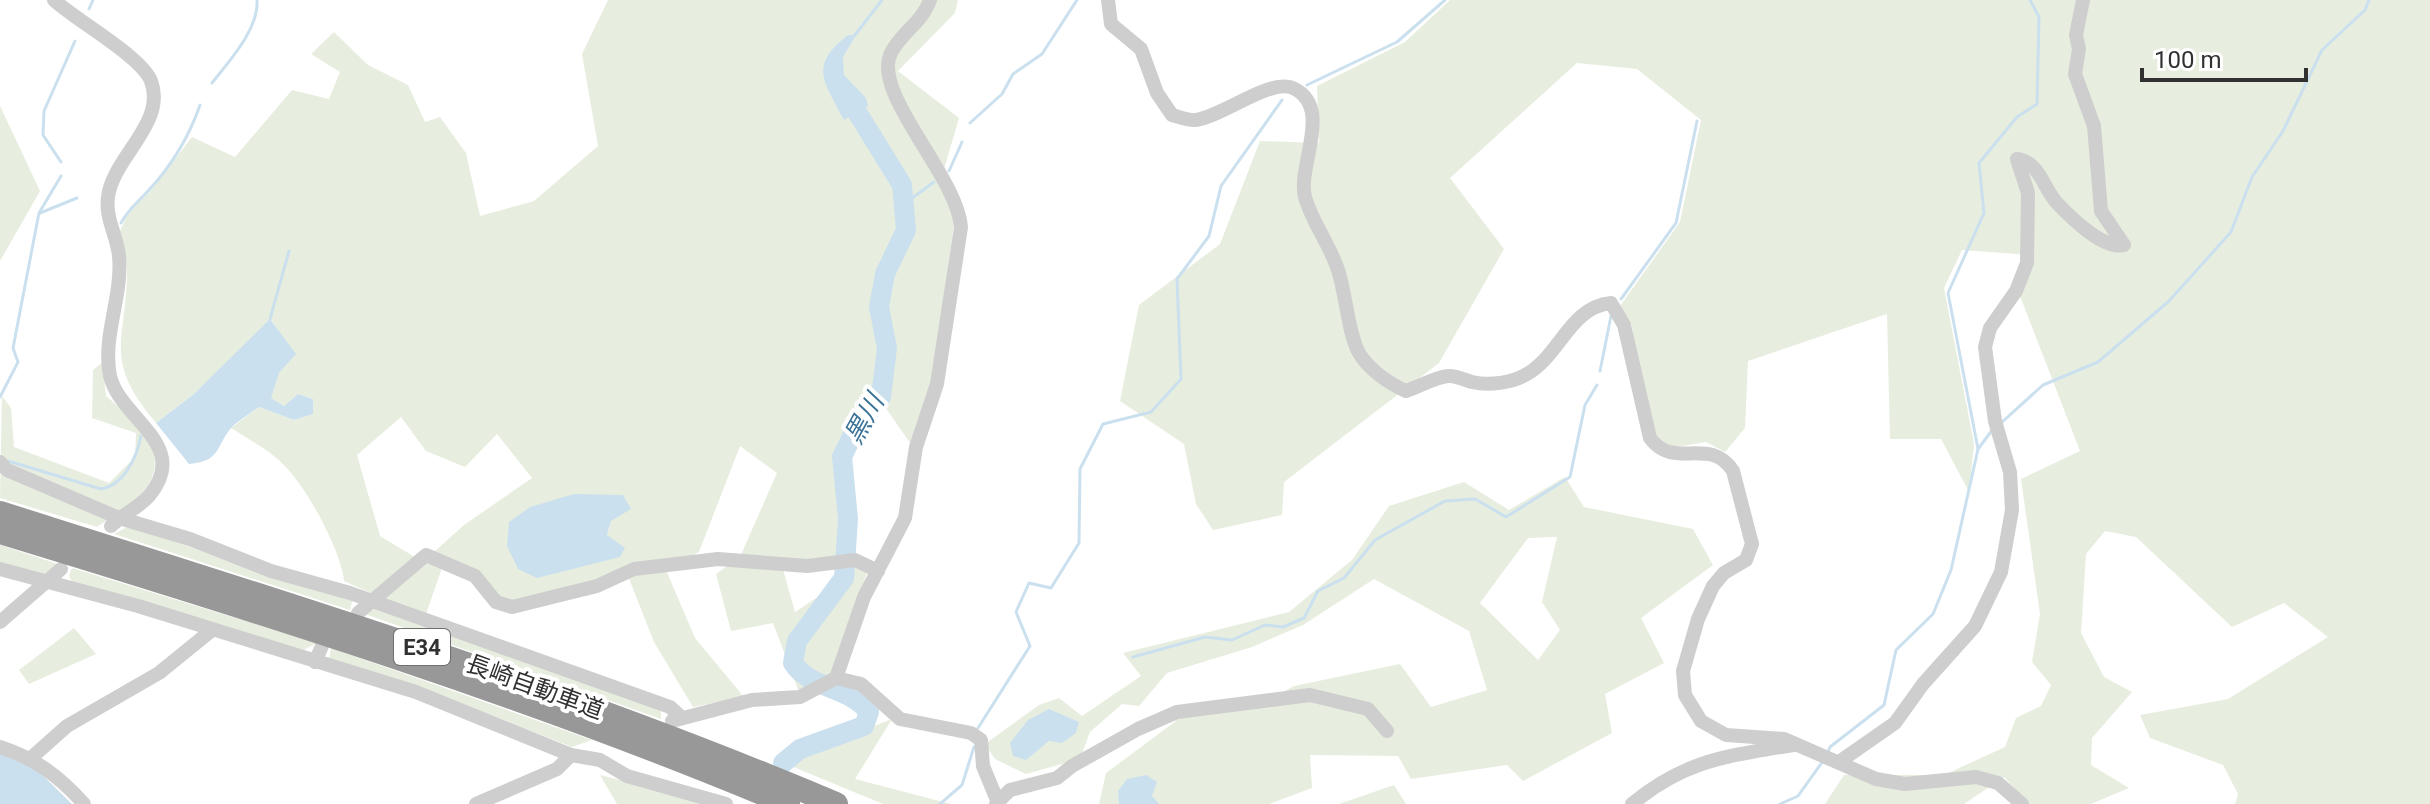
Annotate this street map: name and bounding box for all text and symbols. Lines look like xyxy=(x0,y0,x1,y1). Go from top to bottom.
scale bar xyxy=(2142,32,2306,82)
text: 100 m xyxy=(2154,46,2221,74)
water label: 黒川 xyxy=(838,386,891,449)
road number: E34 xyxy=(394,629,450,665)
street label: 長崎自動車道 xyxy=(463,649,607,725)

